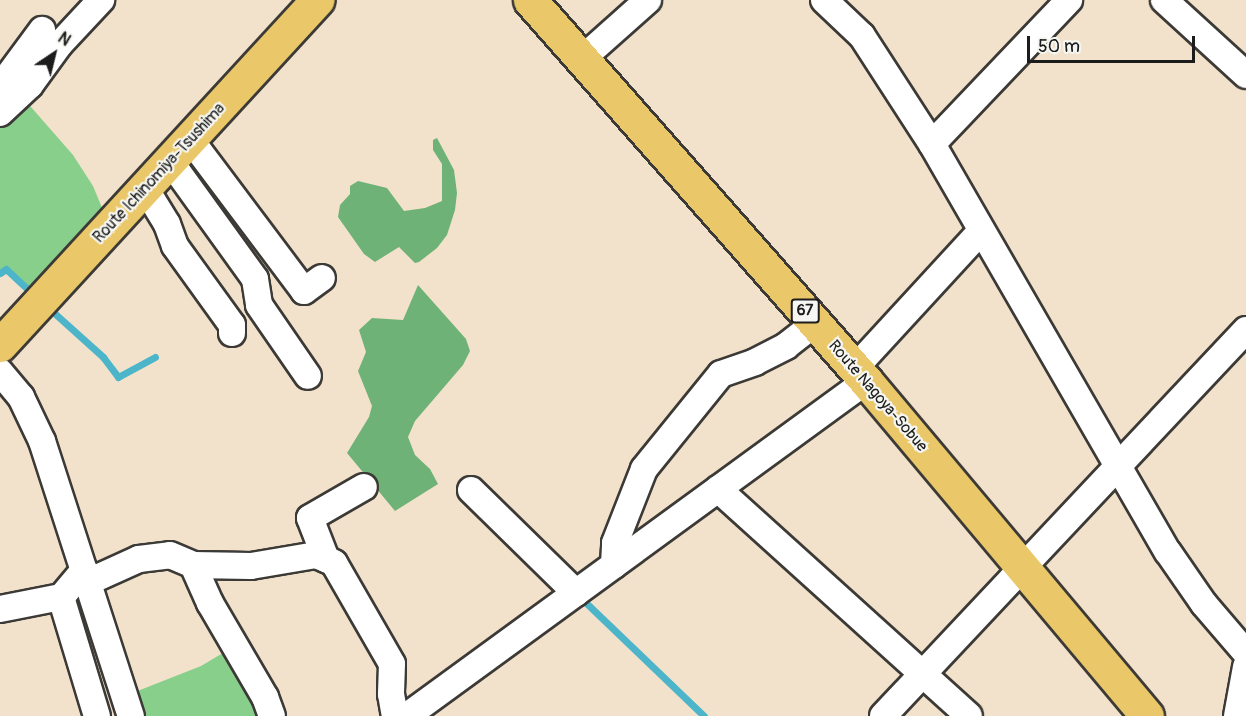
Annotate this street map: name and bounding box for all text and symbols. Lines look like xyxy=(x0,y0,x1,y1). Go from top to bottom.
north arrow xyxy=(24,24,84,84)
scale bar xyxy=(1030,24,1198,62)
text: N xyxy=(54,28,74,51)
text: 50 m xyxy=(1038,35,1080,58)
street label: Route Ichinomiya-Tsushima xyxy=(89,99,229,247)
road number: 67 xyxy=(790,299,820,323)
street label: Route Nagoya-Sobue xyxy=(824,336,932,456)

